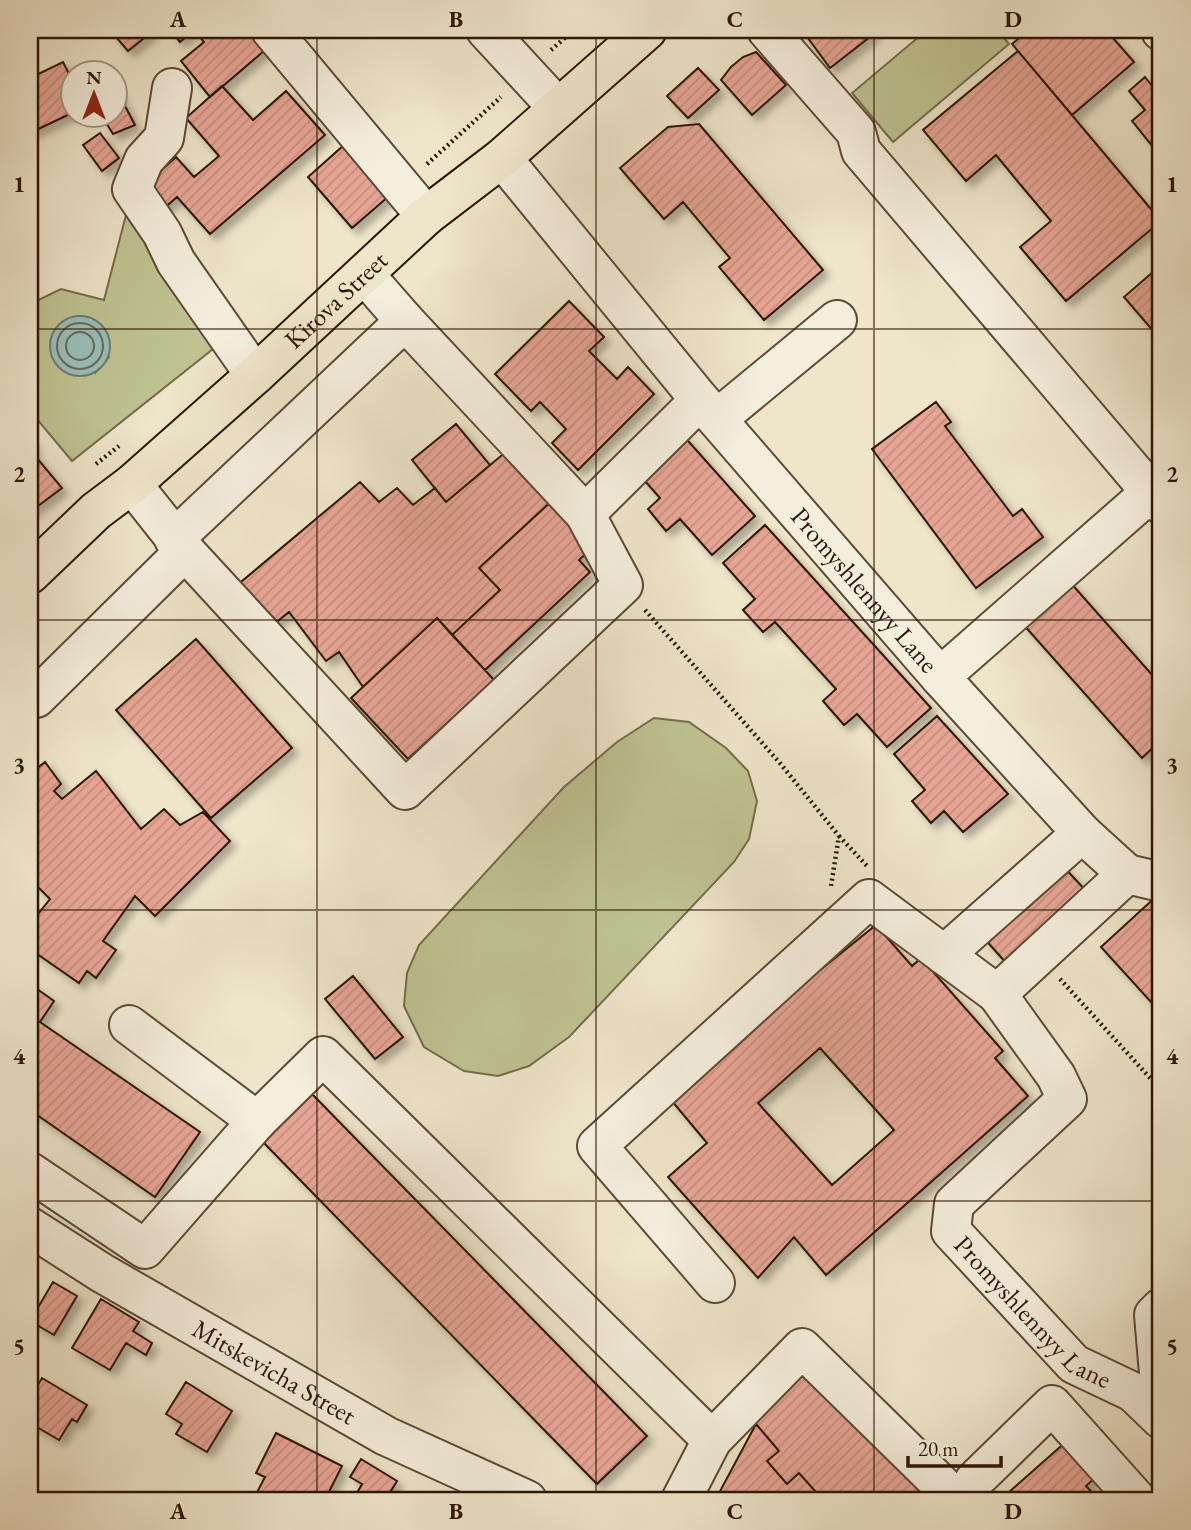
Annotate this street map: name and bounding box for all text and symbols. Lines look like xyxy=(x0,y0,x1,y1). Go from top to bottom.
text: A xyxy=(169,4,187,34)
text: B xyxy=(449,4,463,34)
text: C xyxy=(727,4,743,34)
text: D xyxy=(1004,4,1022,34)
north arrow xyxy=(60,60,130,130)
text: N xyxy=(86,65,102,90)
text: 1 xyxy=(13,169,25,199)
text: 1 xyxy=(1166,169,1178,199)
street label: Kirova Street xyxy=(277,243,395,356)
text: 2 xyxy=(13,459,25,489)
text: 2 xyxy=(1166,459,1178,489)
street label: Promyshlennyy Lane xyxy=(783,500,946,680)
text: 3 xyxy=(13,750,25,780)
text: 3 xyxy=(1166,750,1178,780)
text: 4 xyxy=(13,1041,26,1071)
text: 4 xyxy=(1166,1041,1179,1071)
street label: Promyshlennyy Lane xyxy=(947,1228,1117,1396)
street label: Mitskevicha Street xyxy=(186,1311,362,1432)
text: 5 xyxy=(13,1331,25,1361)
text: 5 xyxy=(1166,1331,1178,1361)
scale bar xyxy=(908,1425,1000,1469)
text: 20 m xyxy=(918,1435,959,1462)
text: A xyxy=(169,1496,187,1526)
text: B xyxy=(449,1496,463,1526)
text: C xyxy=(727,1496,743,1526)
text: D xyxy=(1004,1496,1022,1526)

